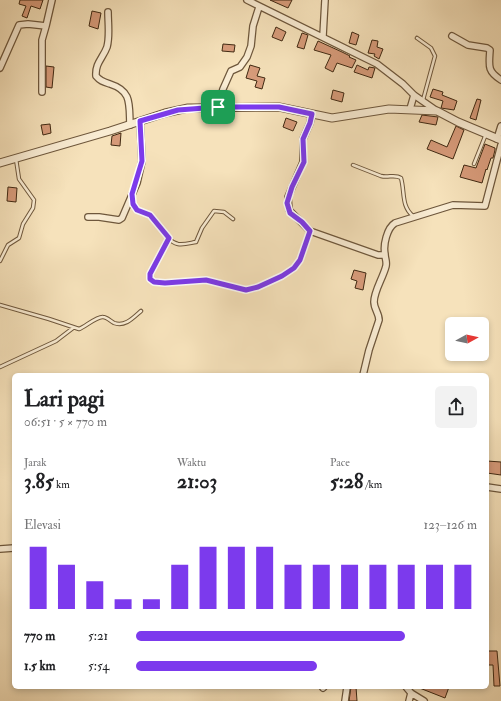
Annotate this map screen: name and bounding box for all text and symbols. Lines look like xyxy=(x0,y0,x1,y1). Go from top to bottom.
pin xyxy=(201,90,235,124)
icon: arrive xyxy=(207,96,229,118)
north arrow xyxy=(445,317,489,361)
map controls xyxy=(445,317,489,361)
text: Lari pagi xyxy=(24,385,105,413)
button: share xyxy=(435,386,477,428)
text: 06:51 · 5 × 770 m xyxy=(24,414,107,430)
text: Jarak xyxy=(24,456,47,469)
text: Waktu xyxy=(177,456,206,469)
text: Pace xyxy=(330,456,350,469)
text: 3.85 xyxy=(24,469,54,494)
text: 21:03 xyxy=(177,469,217,494)
text: 5:28 xyxy=(330,469,363,494)
text: km xyxy=(54,478,70,491)
text: /km xyxy=(363,478,382,491)
text: Elevasi xyxy=(24,517,61,533)
text: 123–126 m xyxy=(424,517,477,533)
text: 770 m xyxy=(24,628,55,644)
text: 5:21 xyxy=(88,628,108,644)
text: 1.5 km xyxy=(24,658,56,674)
text: 5:54 xyxy=(88,658,109,674)

